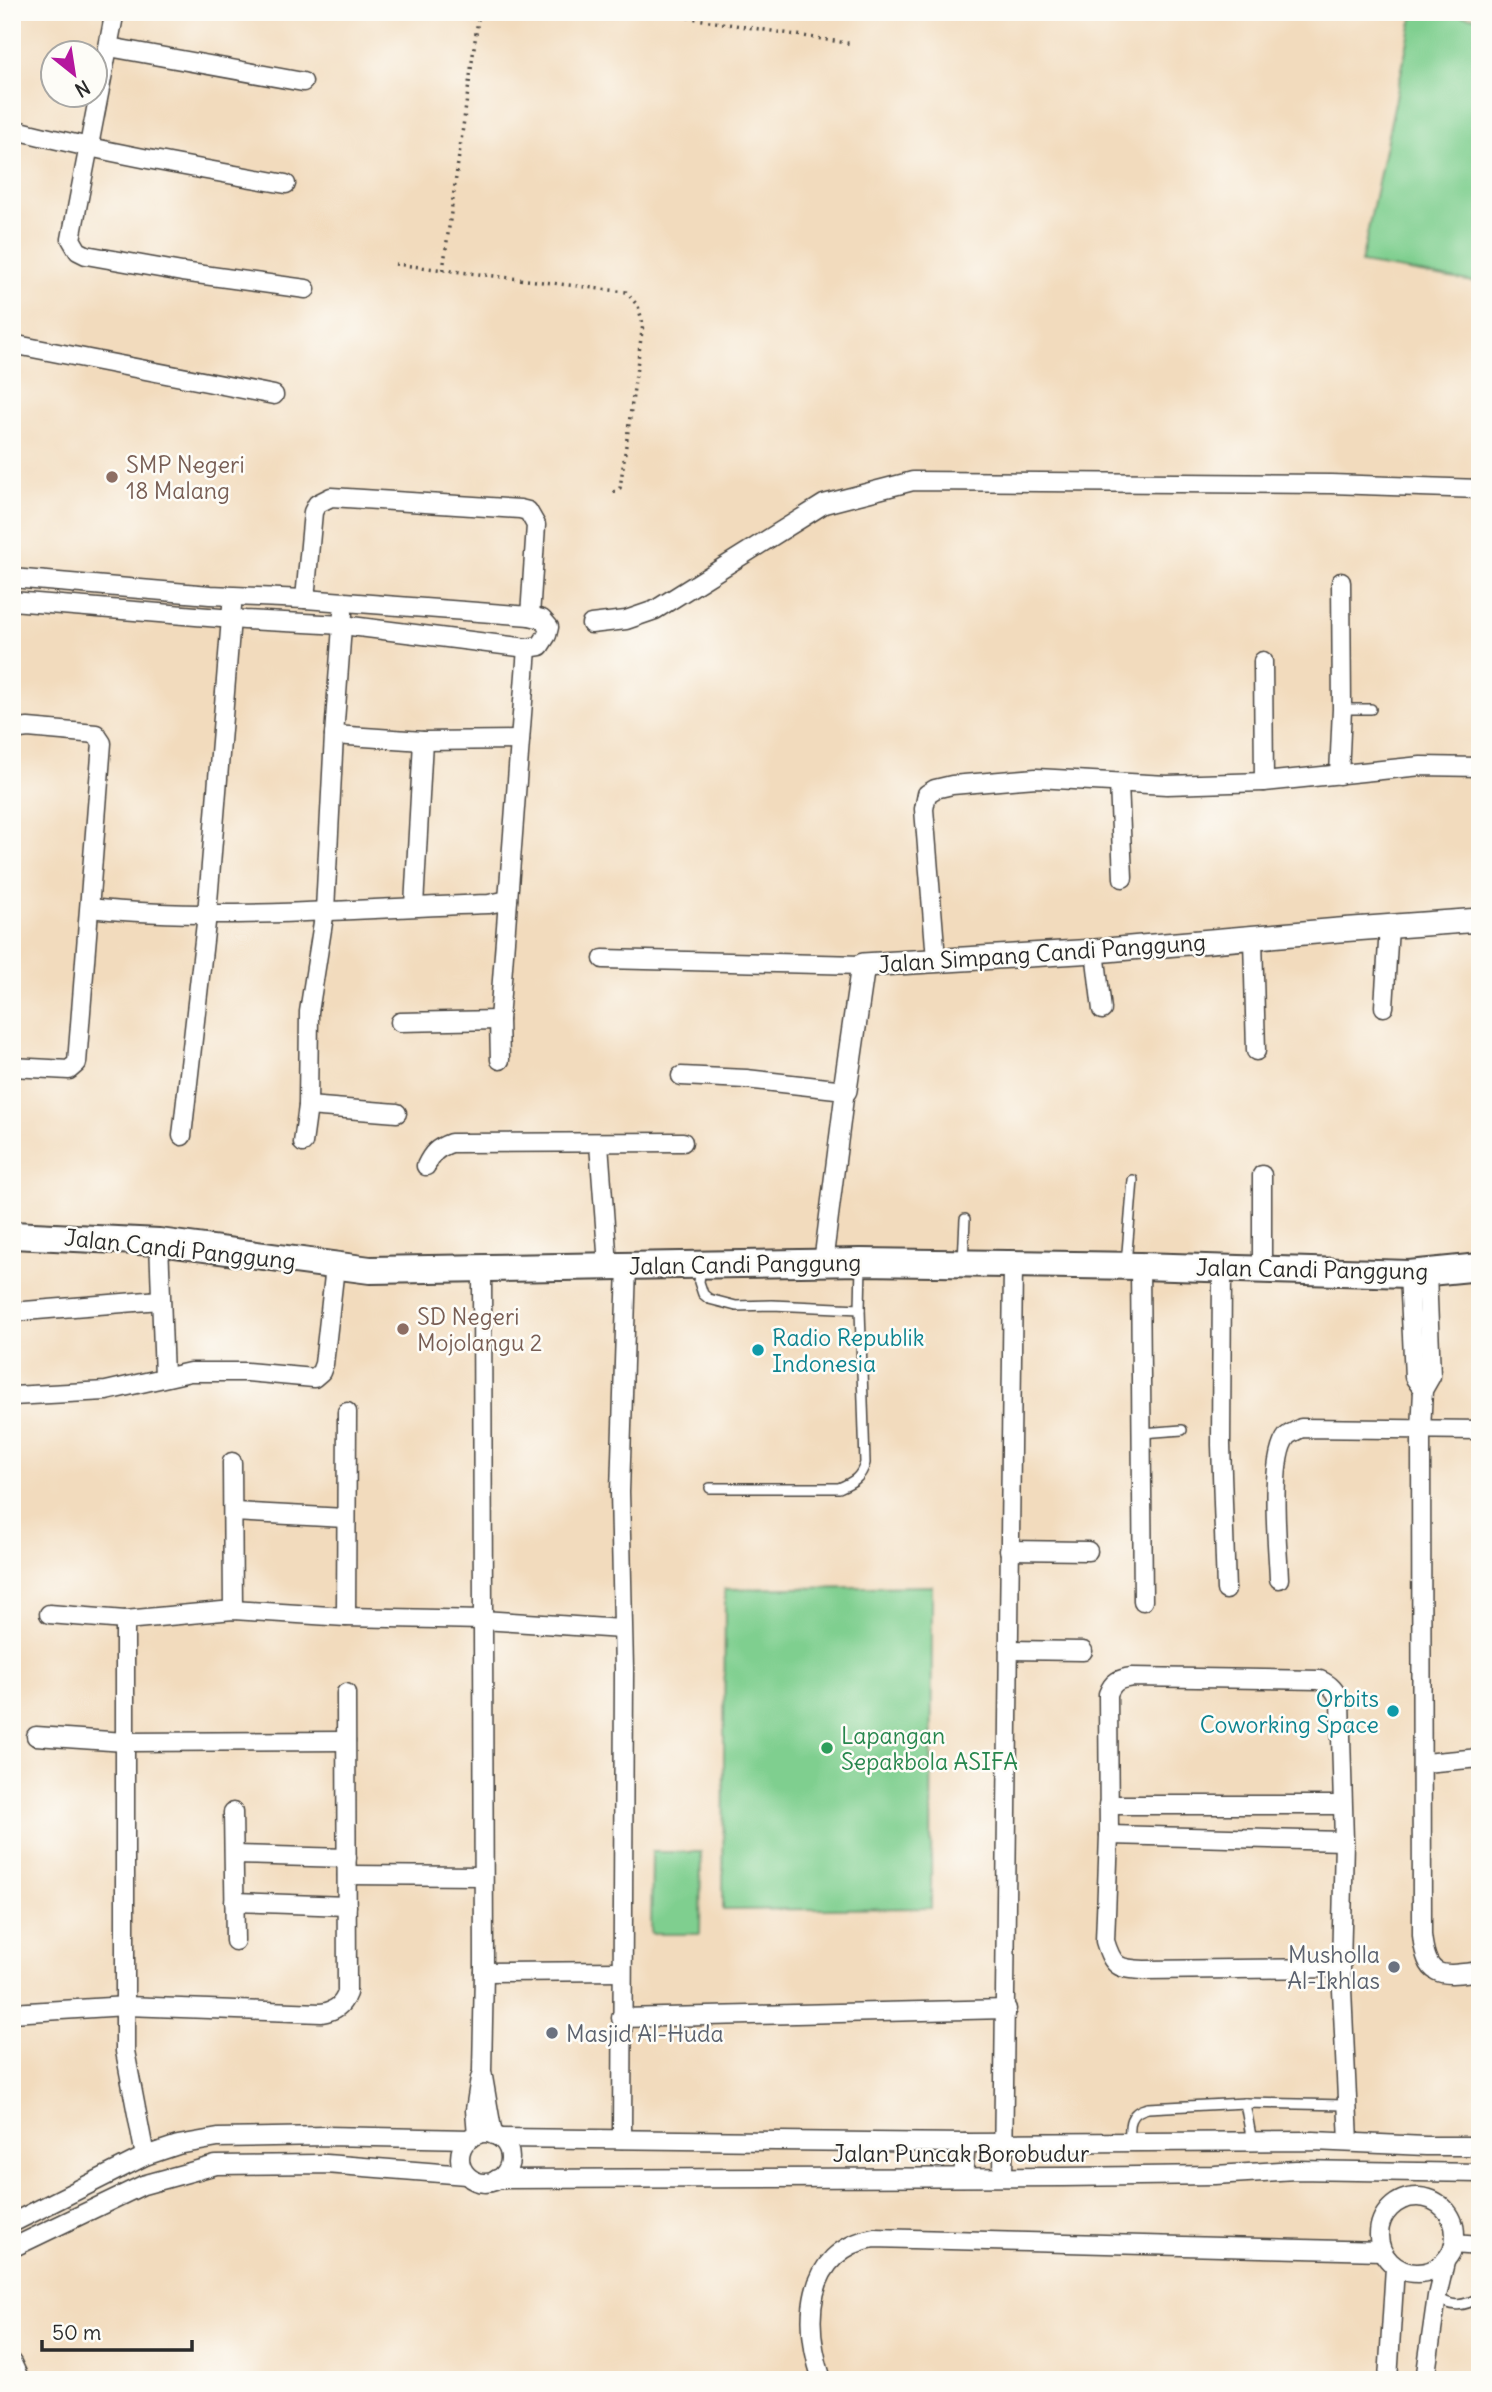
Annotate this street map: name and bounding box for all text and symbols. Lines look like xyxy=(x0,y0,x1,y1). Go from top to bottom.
north arrow xyxy=(38,38,108,108)
text: N xyxy=(71,75,94,102)
place label: SMP Negeri 18 Malang xyxy=(126,450,245,505)
marker: SMP Negeri 18 Malang xyxy=(104,469,120,485)
street label: Jalan Simpang Candi Panggung xyxy=(877,927,1207,979)
street label: Jalan Candi Panggung xyxy=(63,1222,297,1276)
street label: Jalan Candi Panggung xyxy=(629,1247,861,1281)
street label: Jalan Candi Panggung xyxy=(1196,1252,1428,1286)
place label: SD Negeri Mojolangu 2 xyxy=(417,1302,542,1357)
marker: SD Negeri Mojolangu 2 xyxy=(395,1321,411,1337)
place label: Radio Republik Indonesia xyxy=(772,1323,924,1378)
marker: Radio Republik Indonesia xyxy=(750,1342,766,1358)
place label: Orbits Coworking Space xyxy=(1200,1684,1379,1739)
marker: Orbits Coworking Space xyxy=(1385,1703,1401,1719)
place label: Lapangan Sepakbola ASIFA xyxy=(841,1721,1018,1776)
marker: Lapangan Sepakbola ASIFA xyxy=(819,1740,835,1756)
place label: Musholla Al-Ikhlas xyxy=(1287,1940,1380,1995)
marker: Musholla Al-Ikhlas xyxy=(1386,1959,1402,1975)
place label: Masjid Al-Huda xyxy=(566,2019,724,2048)
marker: Masjid Al-Huda xyxy=(544,2025,560,2041)
street label: Jalan Puncak Borobudur xyxy=(833,2139,1090,2168)
scale bar xyxy=(42,2308,192,2352)
text: 50 m xyxy=(52,2319,101,2346)

